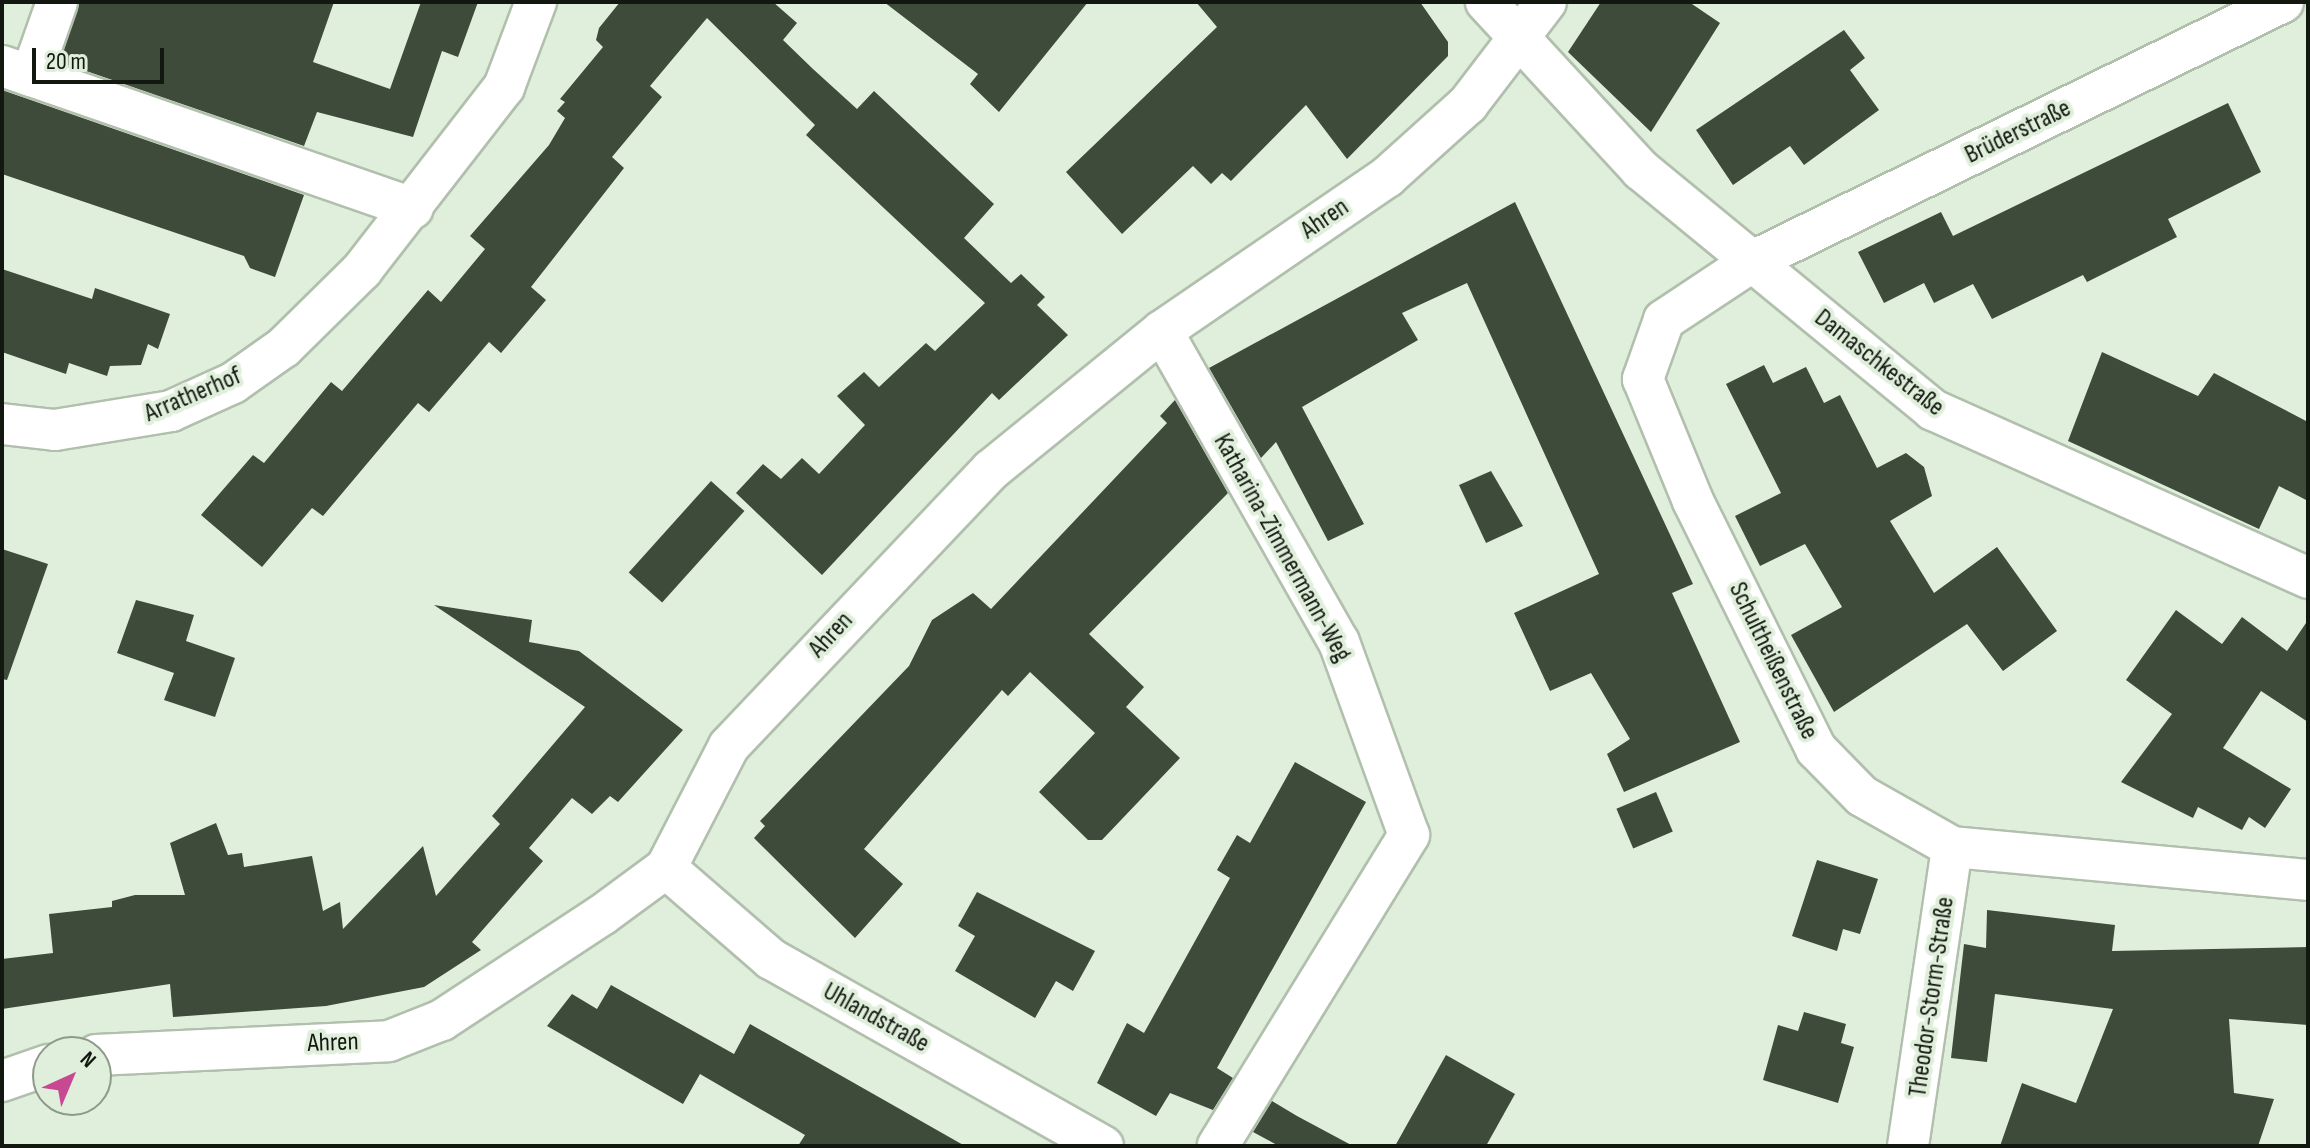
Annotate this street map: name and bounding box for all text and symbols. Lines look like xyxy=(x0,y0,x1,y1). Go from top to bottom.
scale bar xyxy=(36,32,168,82)
text: 20 m xyxy=(46,47,86,76)
street label: Brüderstraße xyxy=(1960,93,2076,171)
street label: Ahren xyxy=(1295,192,1355,246)
street label: Damaschkestraße xyxy=(1808,303,1950,423)
street label: Arratherhof xyxy=(140,361,246,429)
street label: Katharina-Zimmermann-Weg xyxy=(1206,428,1358,668)
street label: Schultheißenstraße xyxy=(1722,577,1824,745)
street label: Ahren xyxy=(802,606,860,664)
street label: Theodor-Storm-Straße xyxy=(1903,895,1961,1099)
street label: Uhlandstraße xyxy=(817,976,935,1060)
street label: Ahren xyxy=(307,1027,359,1059)
north arrow xyxy=(32,1036,112,1116)
text: N xyxy=(74,1046,101,1074)

